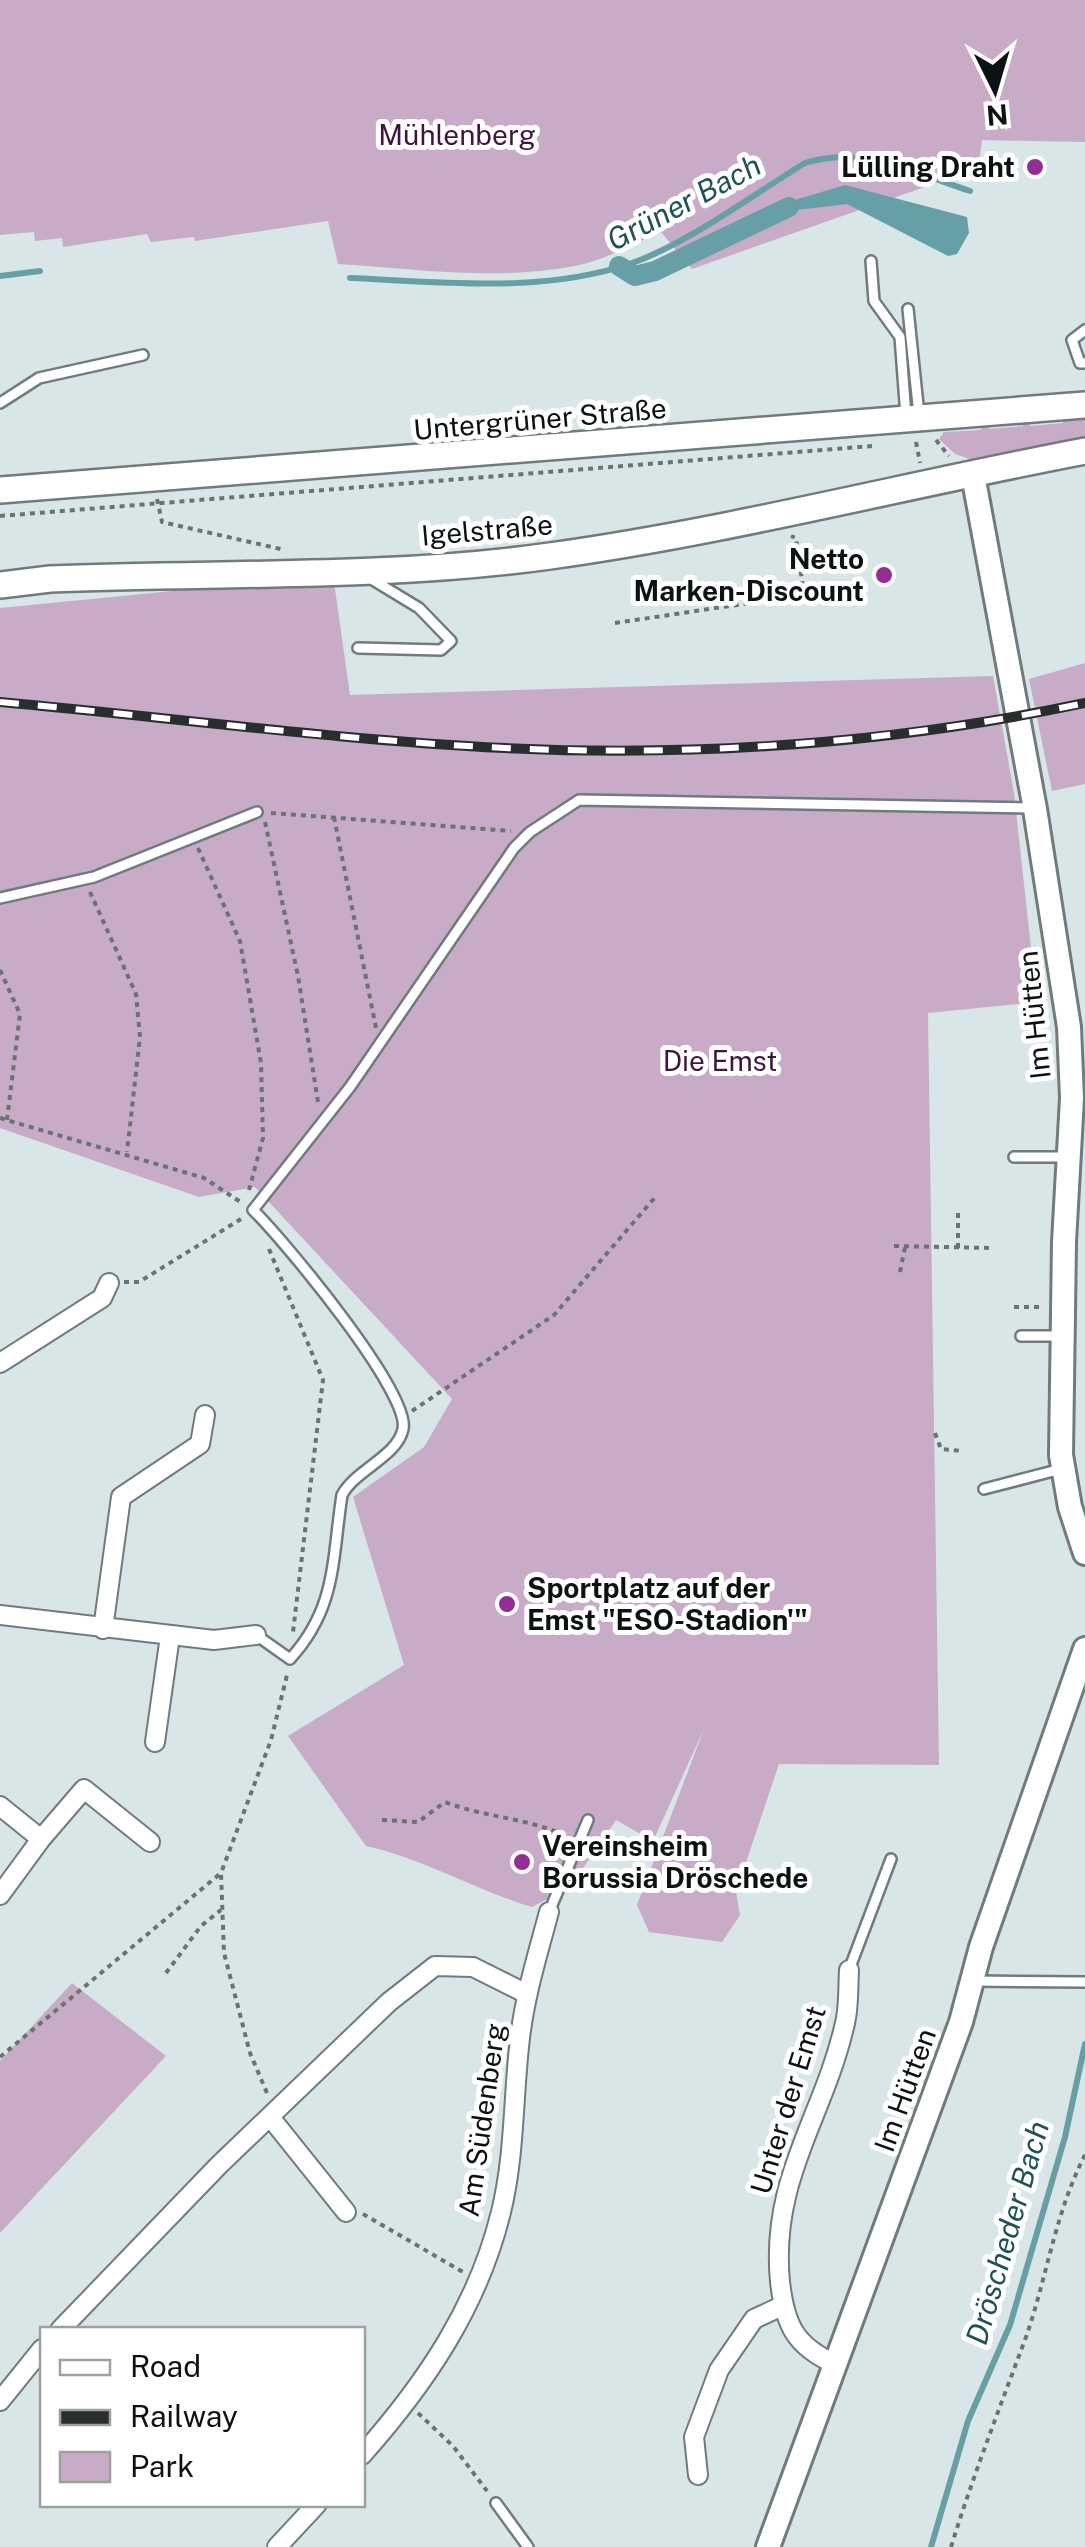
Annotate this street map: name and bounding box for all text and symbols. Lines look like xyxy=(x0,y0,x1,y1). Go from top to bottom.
north arrow xyxy=(945,40,1045,140)
text: N xyxy=(985,98,1010,133)
park label: Mühlenberg xyxy=(378,118,536,151)
water label: Grüner Bach xyxy=(600,147,767,258)
place label: Lülling Draht xyxy=(841,150,1015,183)
marker: Lülling Draht xyxy=(1024,156,1046,178)
street label: Untergrüner Straße xyxy=(412,391,668,446)
street label: Igelstraße xyxy=(420,507,554,552)
place label: Netto Marken-Discount xyxy=(634,542,864,607)
marker: Netto Marken-Discount xyxy=(873,564,895,586)
street label: Im Hütten xyxy=(1010,949,1057,1081)
park label: Die Emst xyxy=(663,1044,777,1077)
place label: Sportplatz auf der Emst "ESO-Stadion'" xyxy=(527,1571,808,1636)
marker: Sportplatz auf der Emst "ESO-Stadion'" xyxy=(496,1593,518,1615)
place label: Vereinsheim Borussia Dröschede xyxy=(542,1829,808,1894)
marker: Vereinsheim Borussia Dröschede xyxy=(511,1851,533,1873)
street label: Unter der Emst xyxy=(743,2002,832,2198)
street label: Am Südenberg xyxy=(452,2021,511,2219)
street label: Im Hütten xyxy=(867,2024,942,2156)
water label: Dröscheder Bach xyxy=(958,2117,1056,2349)
legend xyxy=(40,2327,365,2507)
text: Road xyxy=(130,2348,201,2384)
text: Railway xyxy=(130,2398,238,2434)
text: Park xyxy=(130,2448,194,2484)

